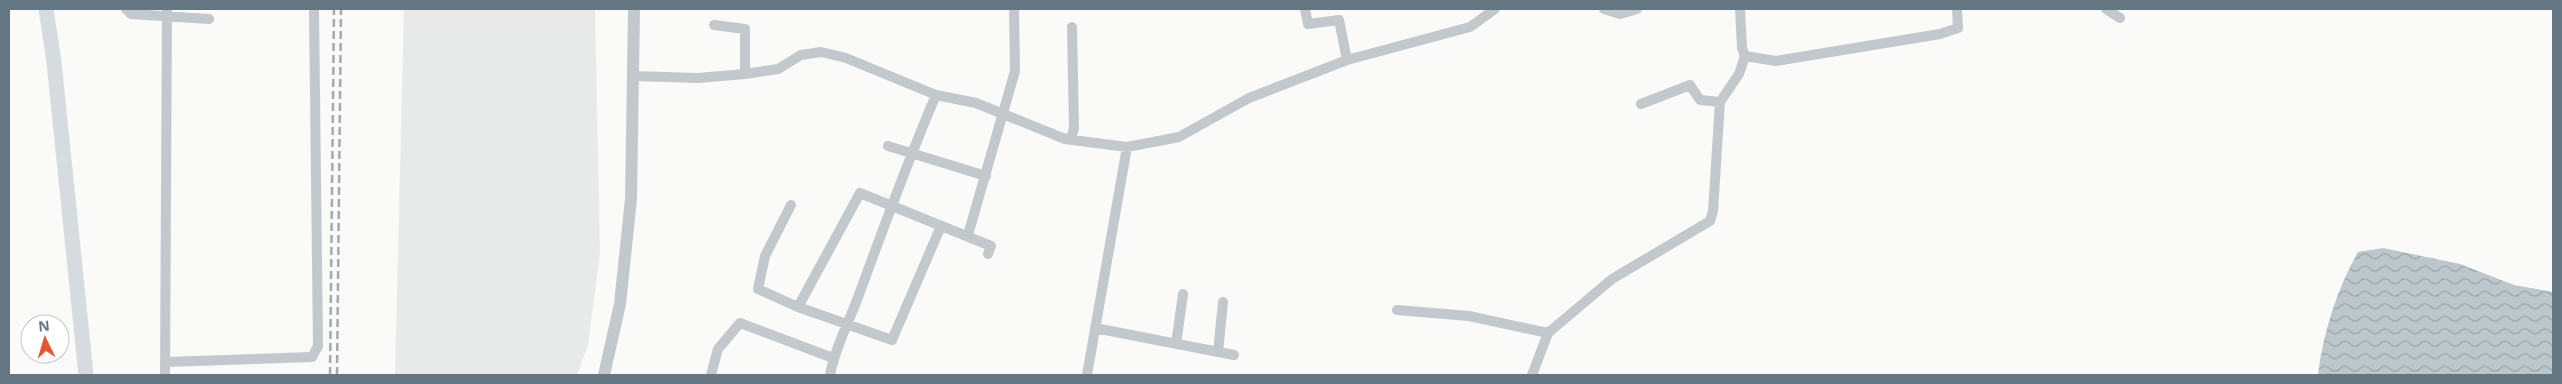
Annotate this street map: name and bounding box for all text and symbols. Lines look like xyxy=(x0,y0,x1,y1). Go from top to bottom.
north arrow xyxy=(20,314,70,364)
text: N xyxy=(37,316,50,336)

